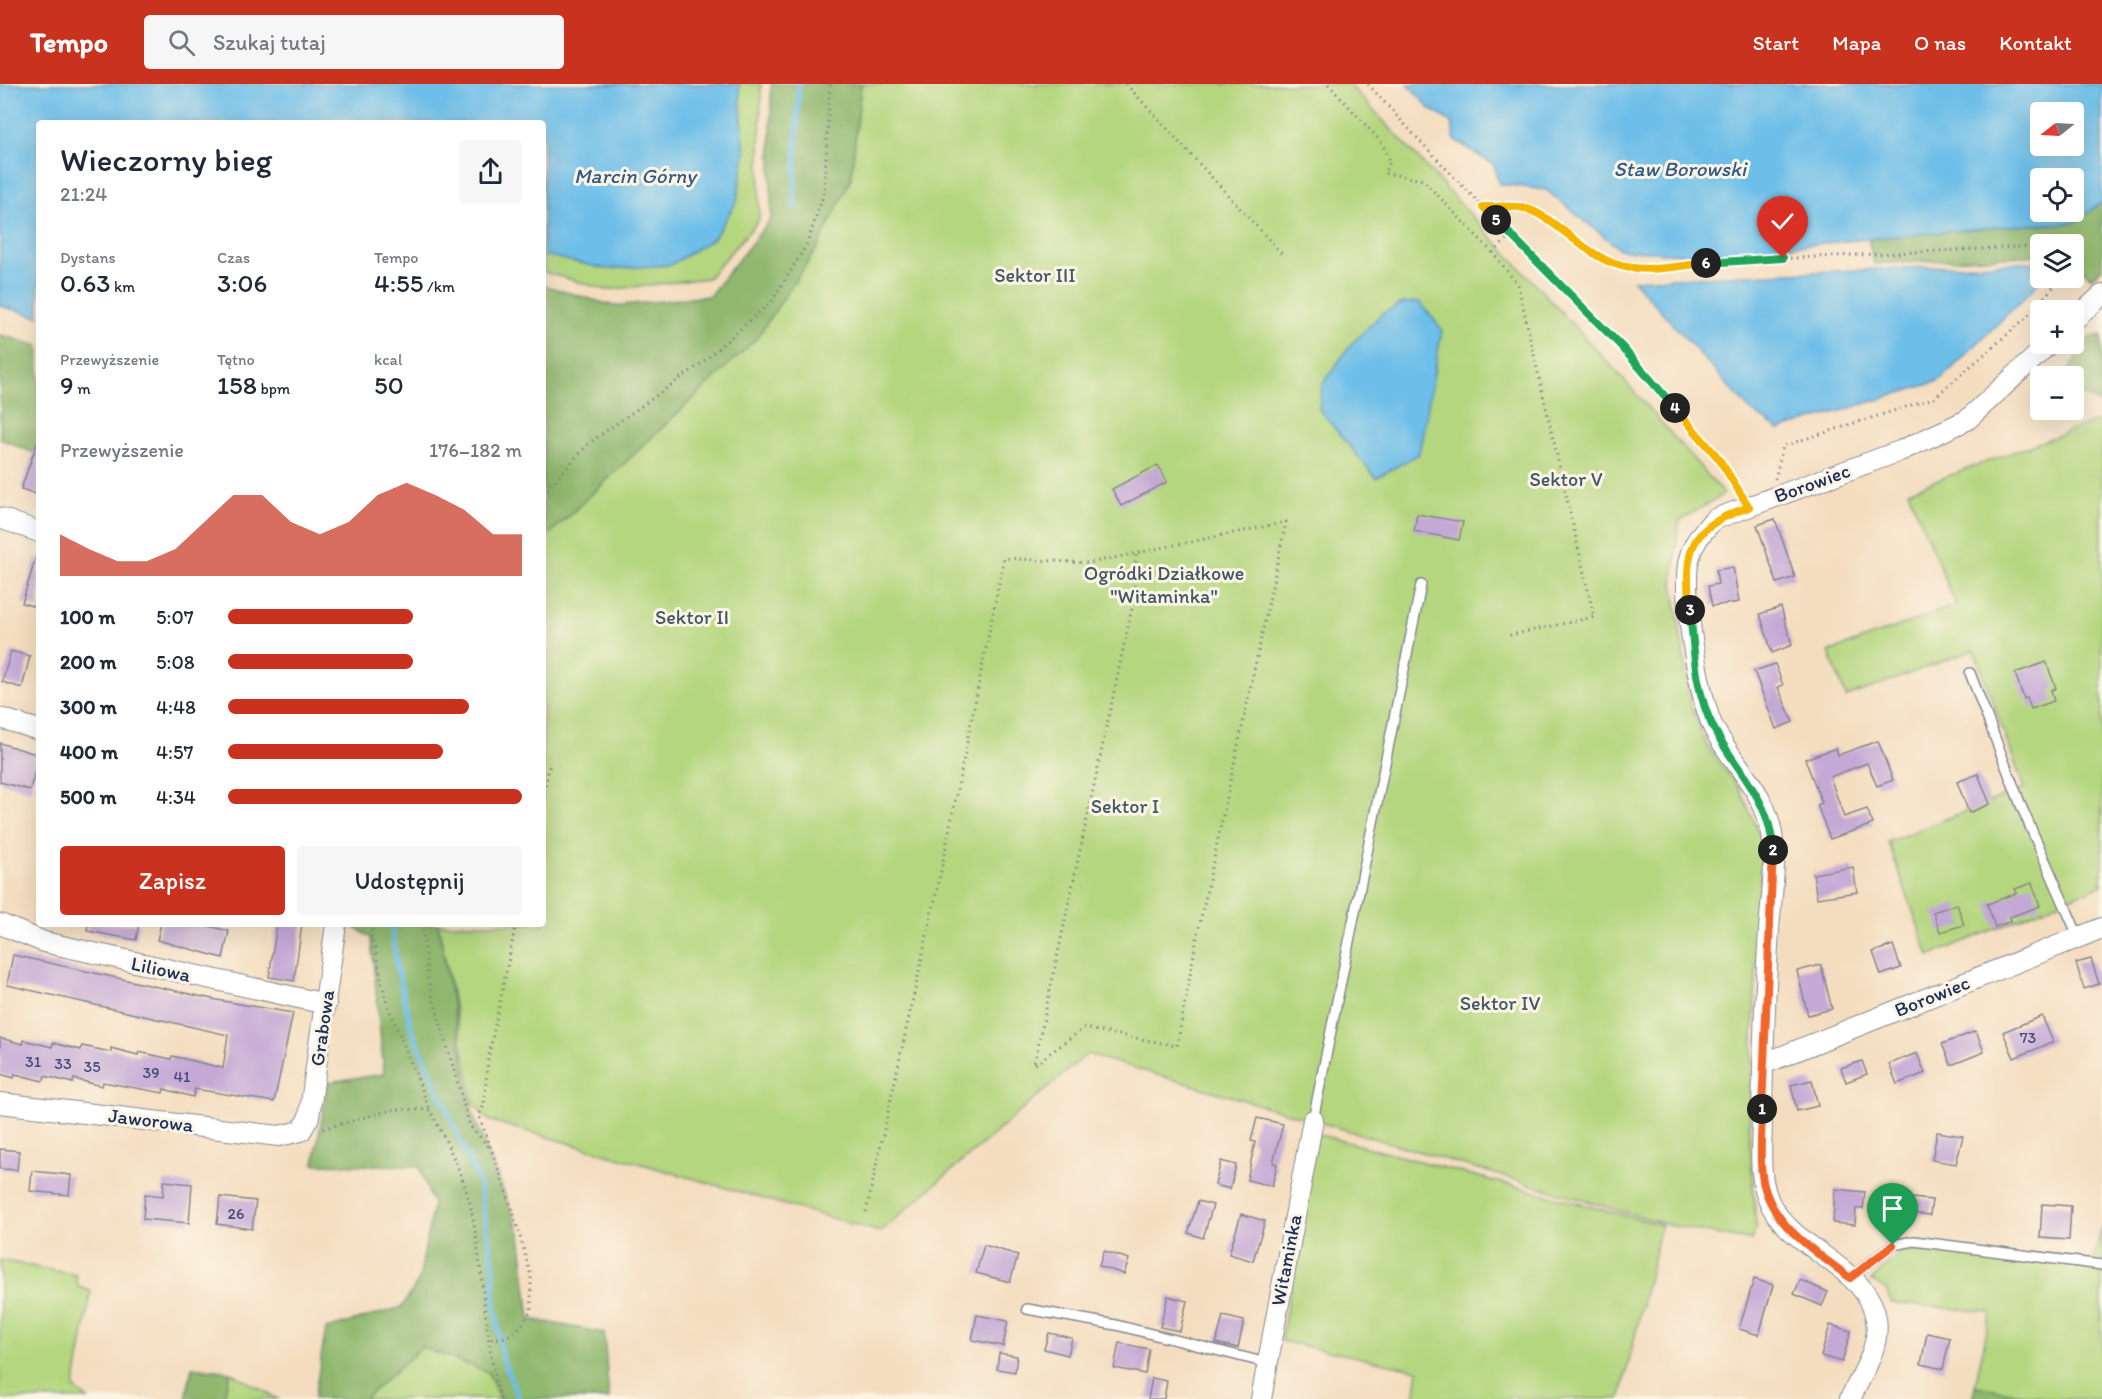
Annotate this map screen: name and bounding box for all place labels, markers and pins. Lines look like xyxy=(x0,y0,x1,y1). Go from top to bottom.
pin xyxy=(1757,196,1808,258)
pin: 5 xyxy=(1481,205,1511,235)
pin: 6 xyxy=(1691,248,1721,278)
pin: 4 xyxy=(1660,393,1690,423)
pin: 3 xyxy=(1675,595,1705,625)
pin: 2 xyxy=(1758,835,1788,865)
pin: 1 xyxy=(1747,1094,1777,1124)
pin xyxy=(1867,1183,1918,1245)

